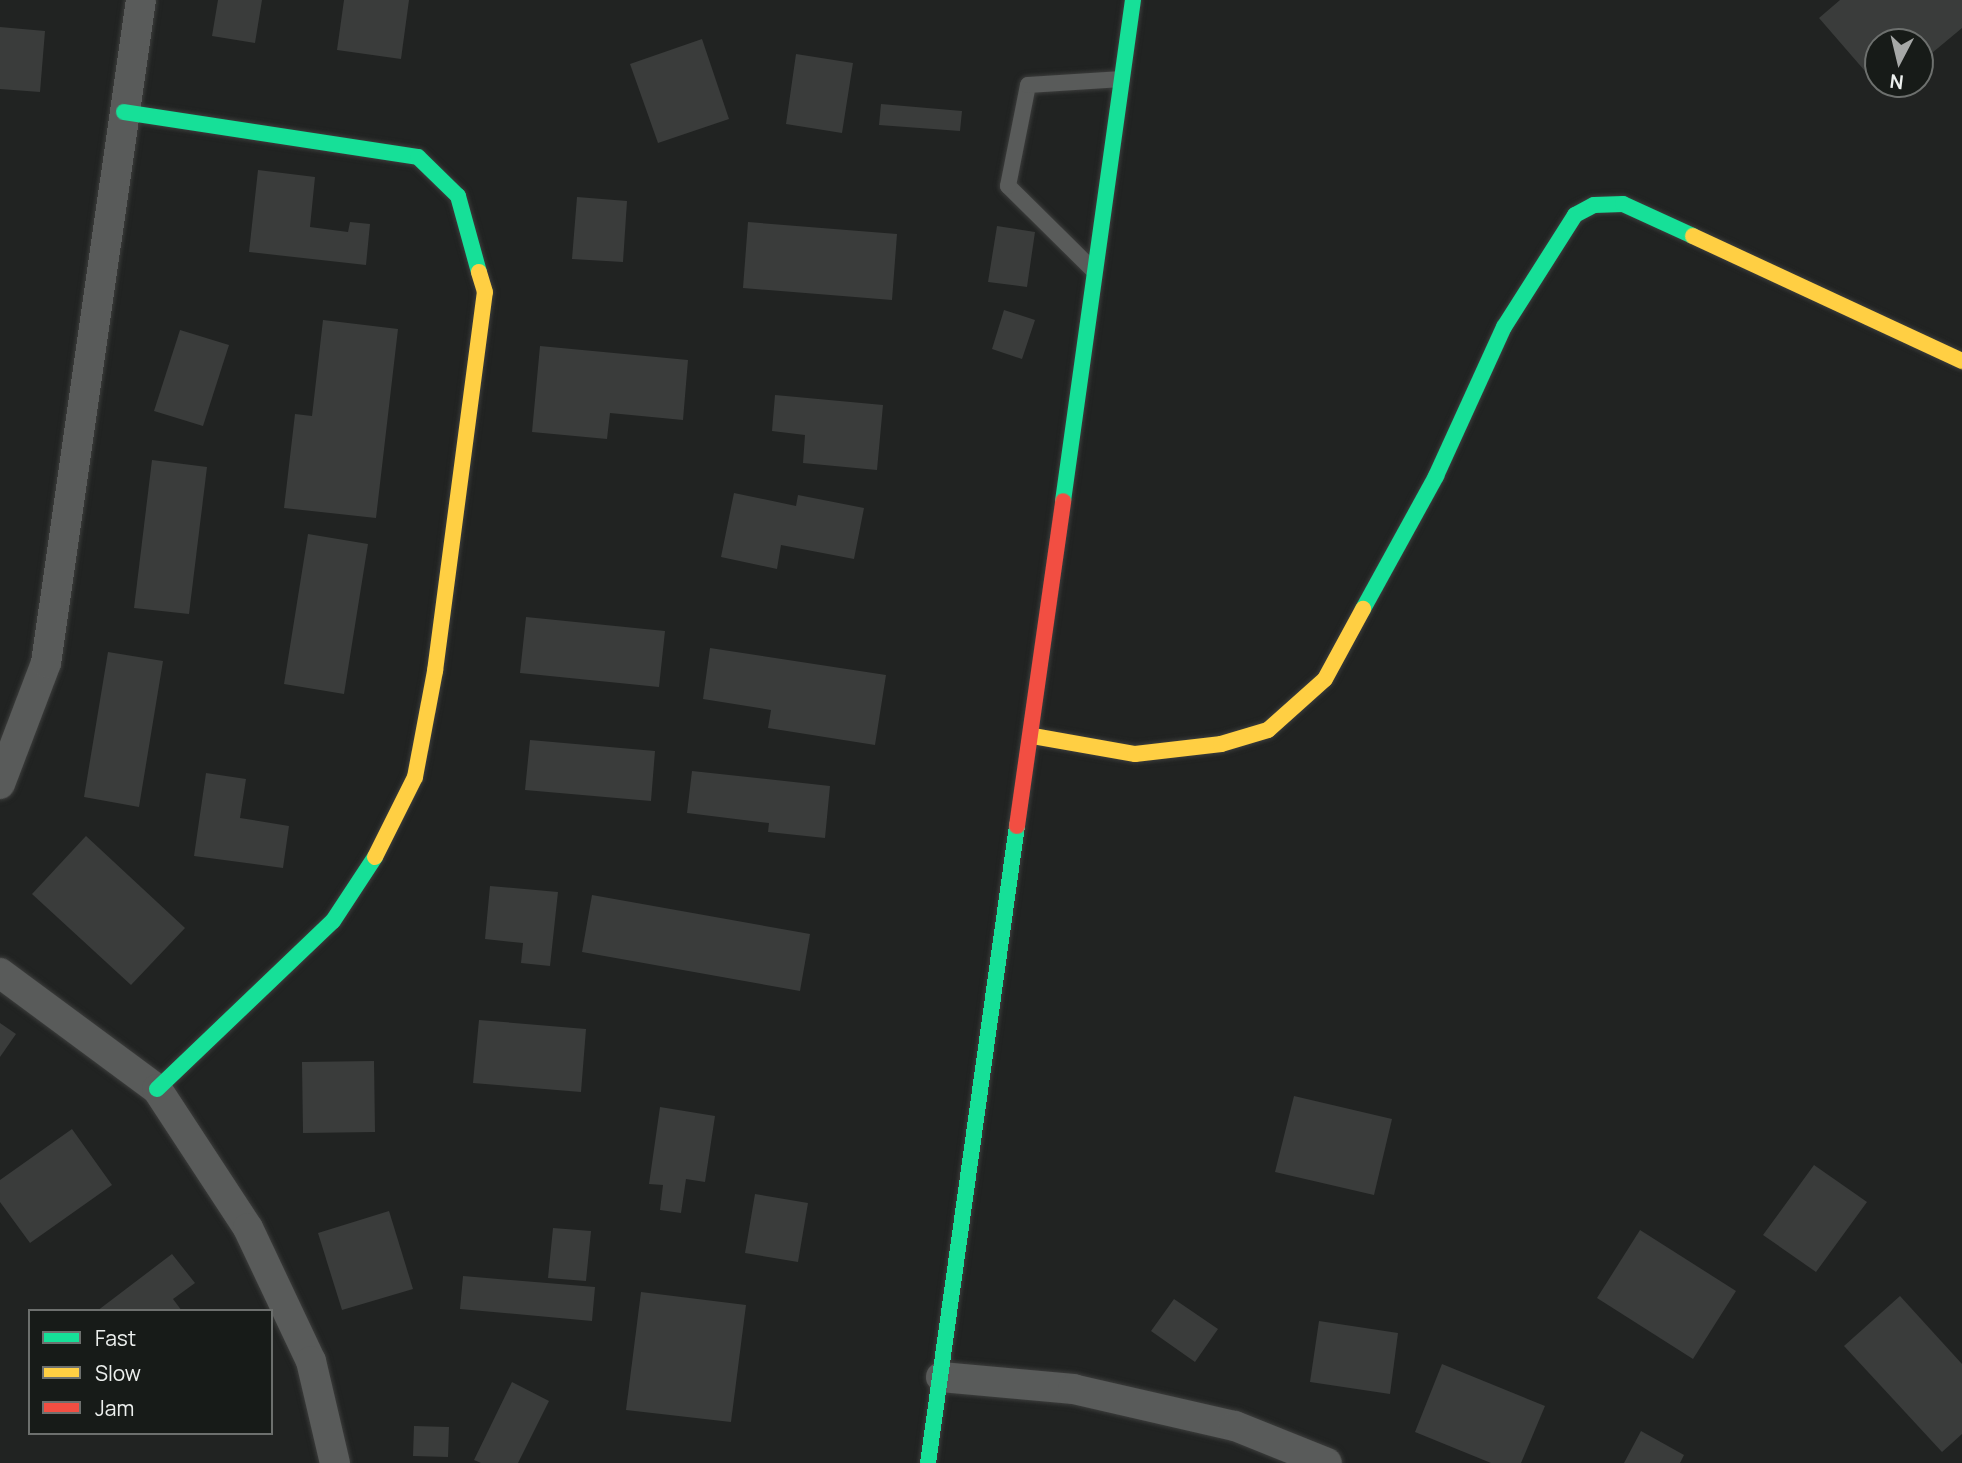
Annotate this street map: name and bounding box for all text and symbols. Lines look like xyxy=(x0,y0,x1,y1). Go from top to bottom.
north arrow xyxy=(1864,28,1934,98)
text: N xyxy=(1888,68,1905,96)
legend xyxy=(28,1309,273,1435)
text: Fast xyxy=(95,1324,136,1352)
text: Slow xyxy=(95,1359,141,1387)
text: Jam xyxy=(95,1394,134,1422)

